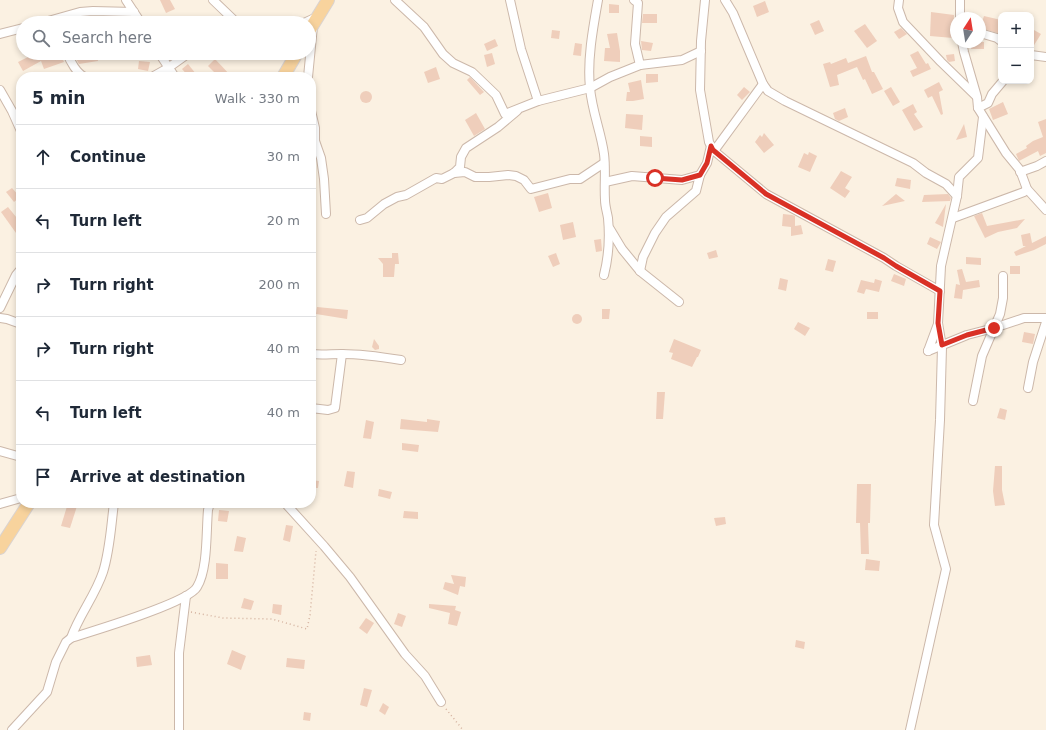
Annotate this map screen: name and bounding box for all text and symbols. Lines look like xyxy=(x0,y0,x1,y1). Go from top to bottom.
north arrow xyxy=(950,12,986,48)
map controls xyxy=(998,12,1034,84)
button: + xyxy=(998,12,1034,48)
search box xyxy=(16,16,316,60)
icon: search xyxy=(30,27,52,49)
text: Search here xyxy=(62,29,152,47)
button: − xyxy=(998,48,1034,84)
text: 5 min xyxy=(32,88,85,108)
text: Walk · 330 m xyxy=(215,91,300,106)
icon: ahead xyxy=(32,146,54,168)
text: Continue xyxy=(70,148,146,166)
text: 30 m xyxy=(267,149,300,164)
route start xyxy=(646,169,664,187)
icon: left xyxy=(32,210,54,232)
text: Turn left xyxy=(70,212,142,230)
text: 20 m xyxy=(267,213,300,228)
icon: right xyxy=(32,274,54,296)
text: Turn right xyxy=(70,276,154,294)
text: 200 m xyxy=(258,277,300,292)
route end xyxy=(985,319,1003,337)
icon: right xyxy=(32,338,54,360)
text: Turn right xyxy=(70,340,154,358)
text: 40 m xyxy=(267,341,300,356)
icon: left xyxy=(32,402,54,424)
text: Turn left xyxy=(70,404,142,422)
text: 40 m xyxy=(267,405,300,420)
icon: arrive xyxy=(32,466,54,488)
text: Arrive at destination xyxy=(70,468,245,486)

